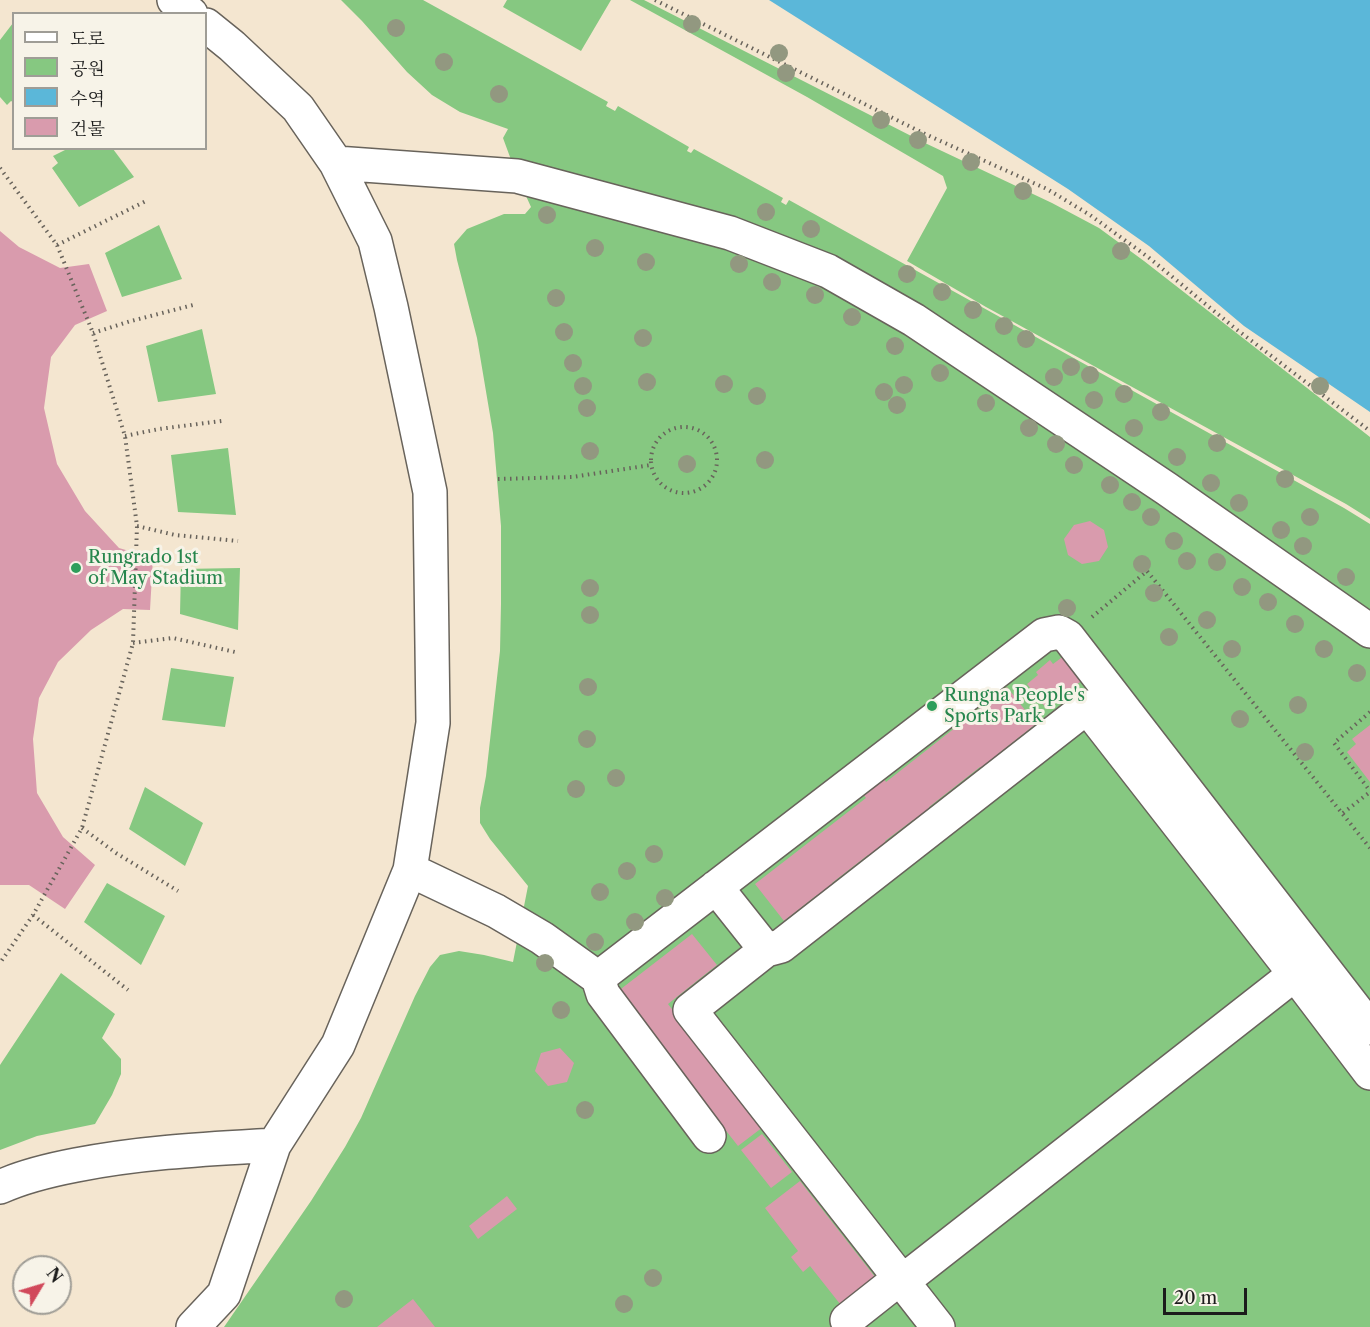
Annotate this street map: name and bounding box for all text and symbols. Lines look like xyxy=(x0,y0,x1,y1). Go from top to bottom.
legend xyxy=(12,12,207,150)
text: 도로 xyxy=(70,28,105,50)
text: 공원 xyxy=(70,58,105,80)
text: 수역 xyxy=(70,88,105,110)
text: 건물 xyxy=(70,118,105,140)
place label: Rungrado 1st of May Stadium xyxy=(88,547,223,590)
marker: Rungrado 1st of May Stadium xyxy=(69,561,83,575)
place label: Rungna People's Sports Park xyxy=(944,685,1085,728)
marker: Rungna People's Sports Park xyxy=(925,699,939,713)
north arrow xyxy=(12,1255,72,1315)
text: N xyxy=(42,1264,67,1287)
scale bar xyxy=(1166,1276,1250,1314)
text: 20 m xyxy=(1174,1287,1217,1309)

